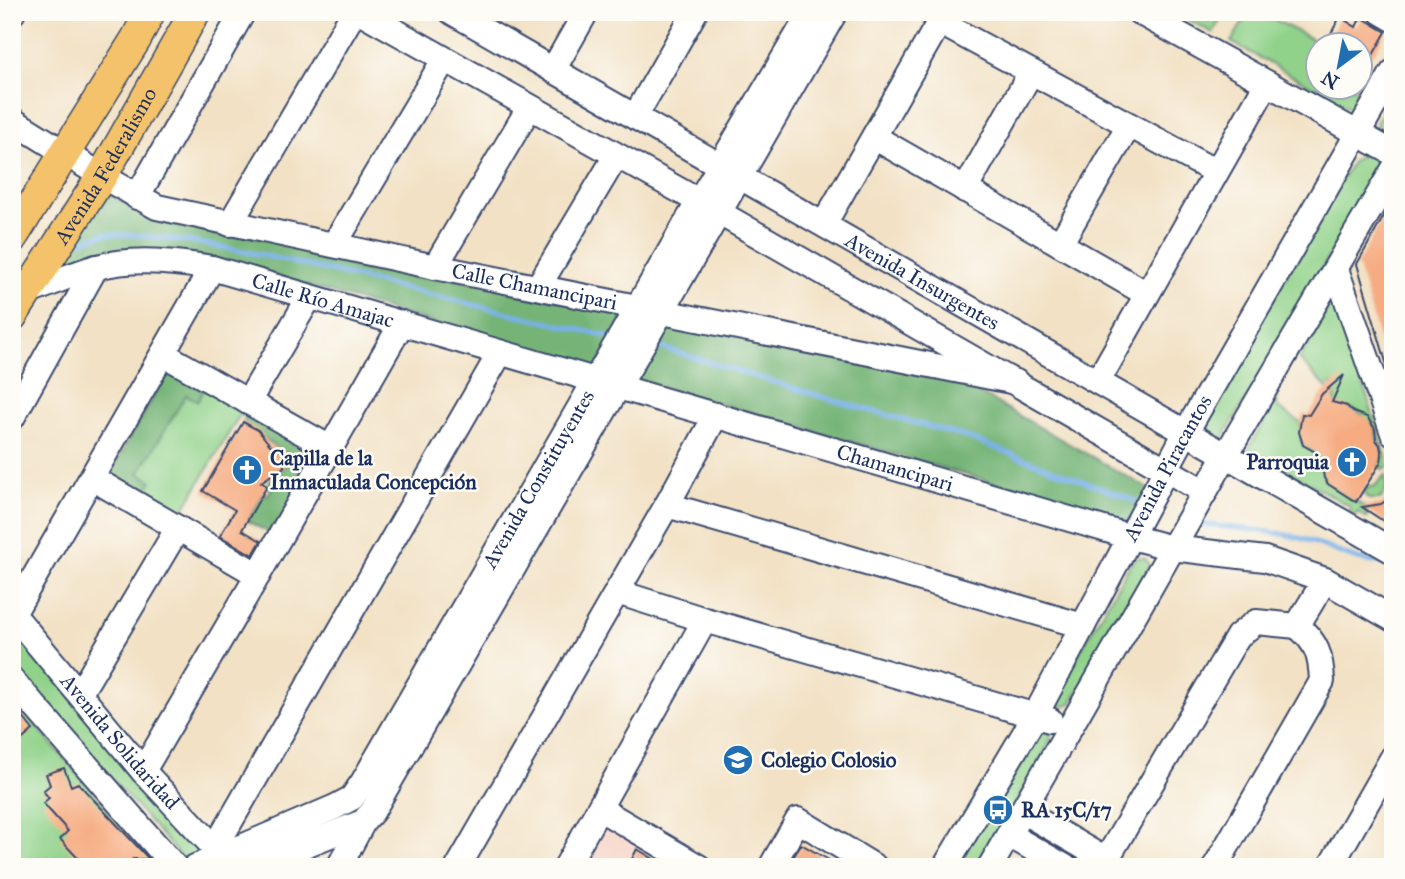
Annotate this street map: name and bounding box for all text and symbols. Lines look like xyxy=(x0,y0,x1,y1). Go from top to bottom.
north arrow xyxy=(1304,32,1374,102)
text: N xyxy=(1317,66,1343,94)
street label: Avenida Federalismo xyxy=(48,83,163,250)
street label: Avenida Insurgentes xyxy=(840,226,1004,336)
street label: Calle Chamancipari xyxy=(449,258,620,316)
street label: Calle Río Amajac xyxy=(249,267,397,334)
street label: Avenida Constituyentes xyxy=(476,385,600,574)
street label: Avenida Piracantos xyxy=(1117,390,1218,546)
street label: Chamancipari xyxy=(834,439,957,497)
place label: Capilla de la Inmaculada Concepción xyxy=(270,445,477,495)
church icon: Parroquia xyxy=(1335,445,1369,479)
place label: Parroquia xyxy=(1246,449,1330,475)
church icon: Capilla de la Inmaculada Concepción xyxy=(230,453,264,487)
street label: Avenida Solidaridad xyxy=(54,668,185,815)
school or university icon: Colegio Colosio xyxy=(721,743,755,777)
place label: Colegio Colosio xyxy=(761,747,897,773)
bus stop icon: RA 15C/17 xyxy=(981,793,1015,827)
place label: RA 15C/17 xyxy=(1021,797,1112,823)

